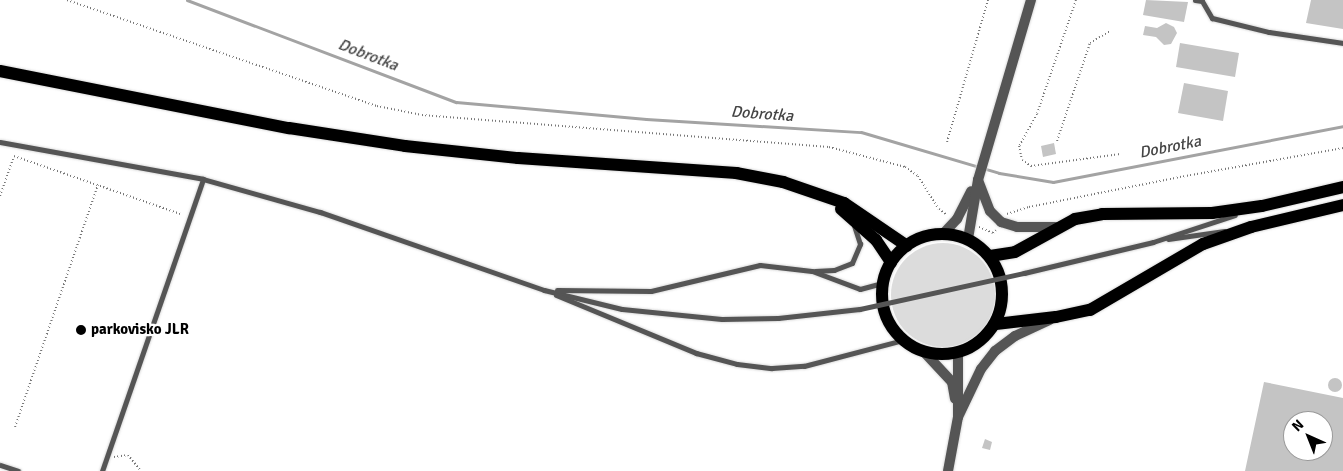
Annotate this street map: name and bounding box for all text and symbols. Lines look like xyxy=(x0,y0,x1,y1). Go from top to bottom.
water label: Dobrotka xyxy=(335,35,401,75)
water label: Dobrotka xyxy=(730,102,794,126)
water label: Dobrotka xyxy=(1137,132,1203,162)
place label: parkovisko JLR xyxy=(91,321,189,339)
marker: parkovisko JLR xyxy=(75,324,87,336)
north arrow xyxy=(1283,411,1333,461)
text: N xyxy=(1289,416,1307,435)

